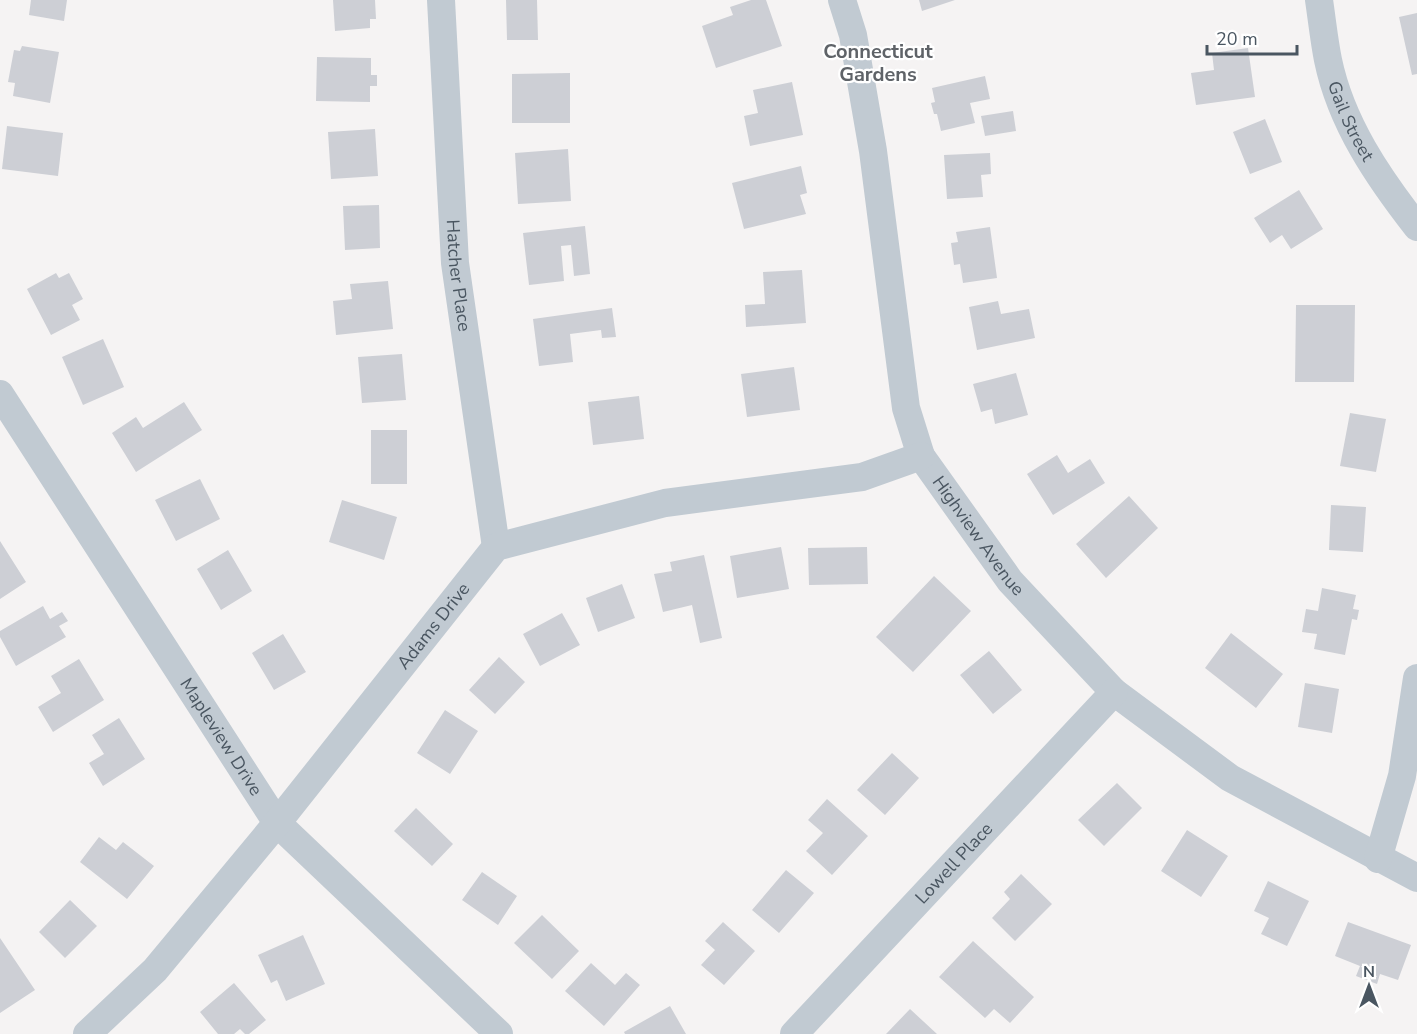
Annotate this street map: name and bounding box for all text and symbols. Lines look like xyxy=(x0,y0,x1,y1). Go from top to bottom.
scale bar xyxy=(1207,18,1297,56)
text: 20 m xyxy=(1216,27,1258,51)
district label: Connecticut Gardens xyxy=(823,38,933,88)
street label: Gail Street xyxy=(1322,78,1380,166)
street label: Hatcher Place xyxy=(441,219,477,333)
street label: Highview Avenue xyxy=(927,471,1030,601)
street label: Adams Drive xyxy=(391,578,475,674)
street label: Mapleview Drive xyxy=(174,673,268,800)
street label: Lowell Place xyxy=(910,817,998,909)
north arrow xyxy=(1339,956,1399,1016)
text: N xyxy=(1363,961,1375,983)

